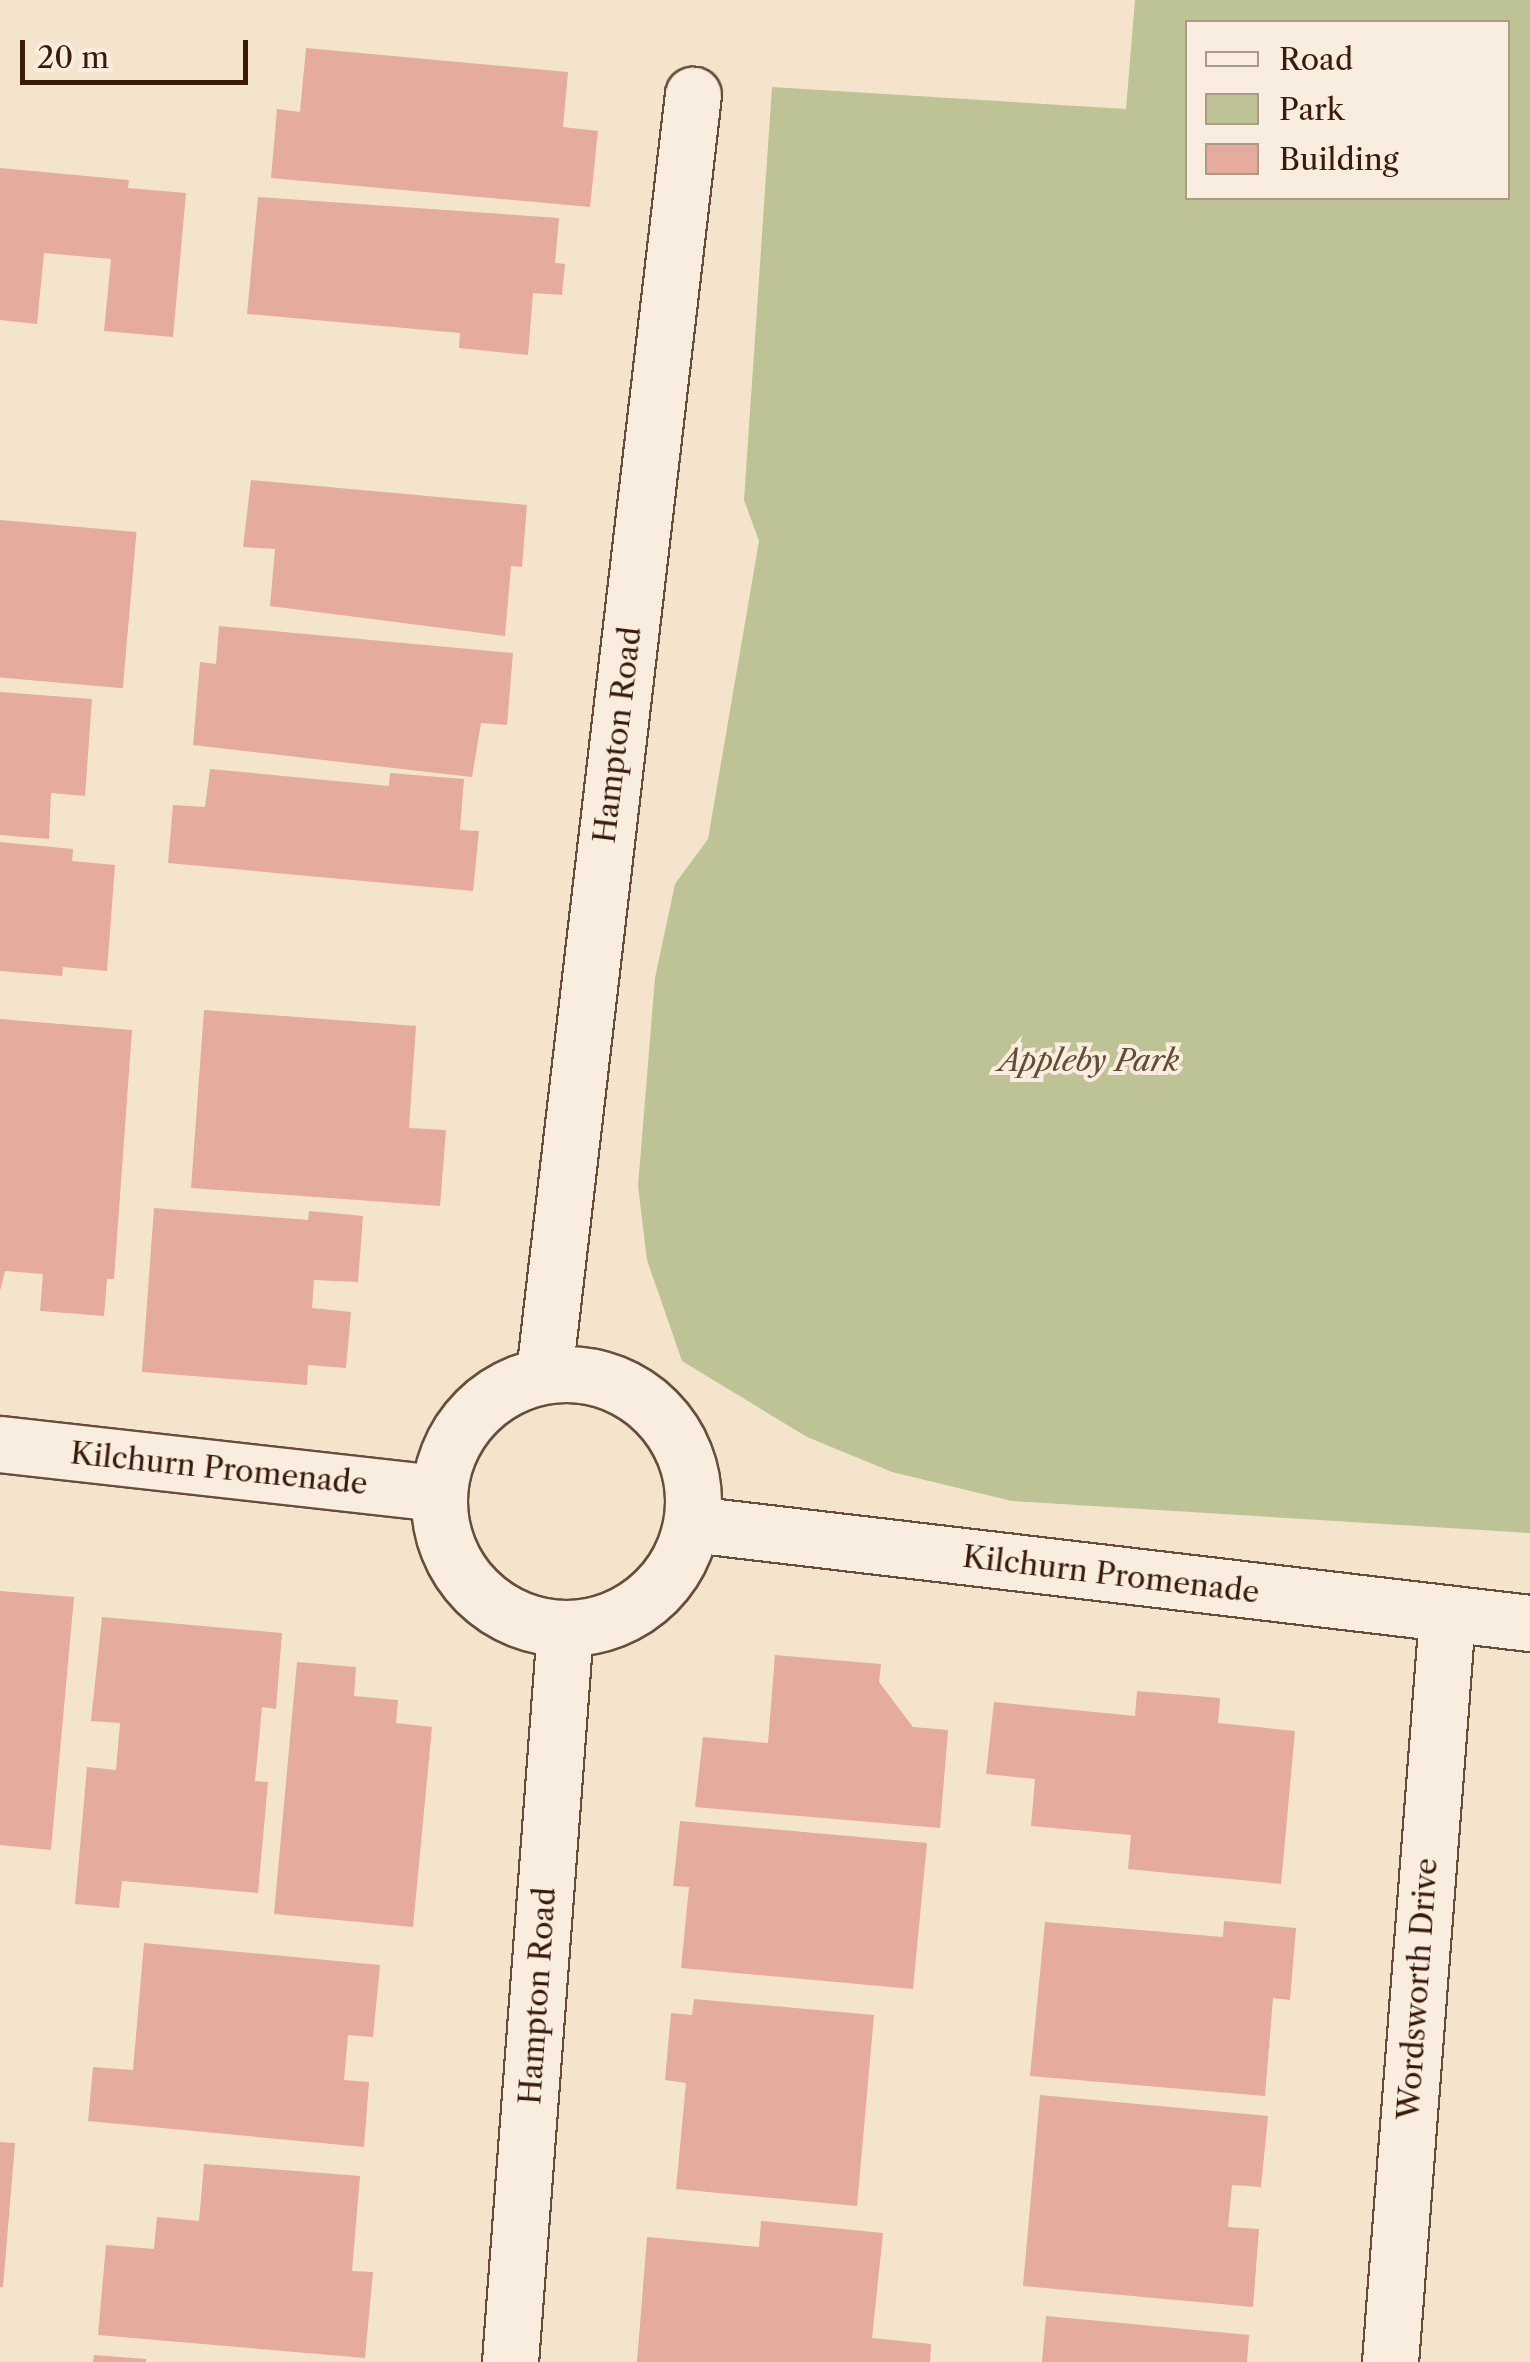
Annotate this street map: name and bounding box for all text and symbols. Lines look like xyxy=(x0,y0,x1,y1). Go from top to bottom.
scale bar xyxy=(25,20,252,82)
legend xyxy=(1185,20,1510,200)
text: 20 m xyxy=(37,39,109,76)
text: Road xyxy=(1279,41,1353,78)
text: Park xyxy=(1279,91,1344,128)
text: Building xyxy=(1279,141,1399,178)
street label: Hampton Road xyxy=(587,625,649,845)
park label: Appleby Park xyxy=(999,1043,1179,1079)
street label: Kilchurn Promenade xyxy=(69,1435,369,1503)
street label: Kilchurn Promenade xyxy=(961,1539,1261,1611)
street label: Wordsworth Drive xyxy=(1391,1857,1445,2121)
street label: Hampton Road xyxy=(512,1886,564,2106)

